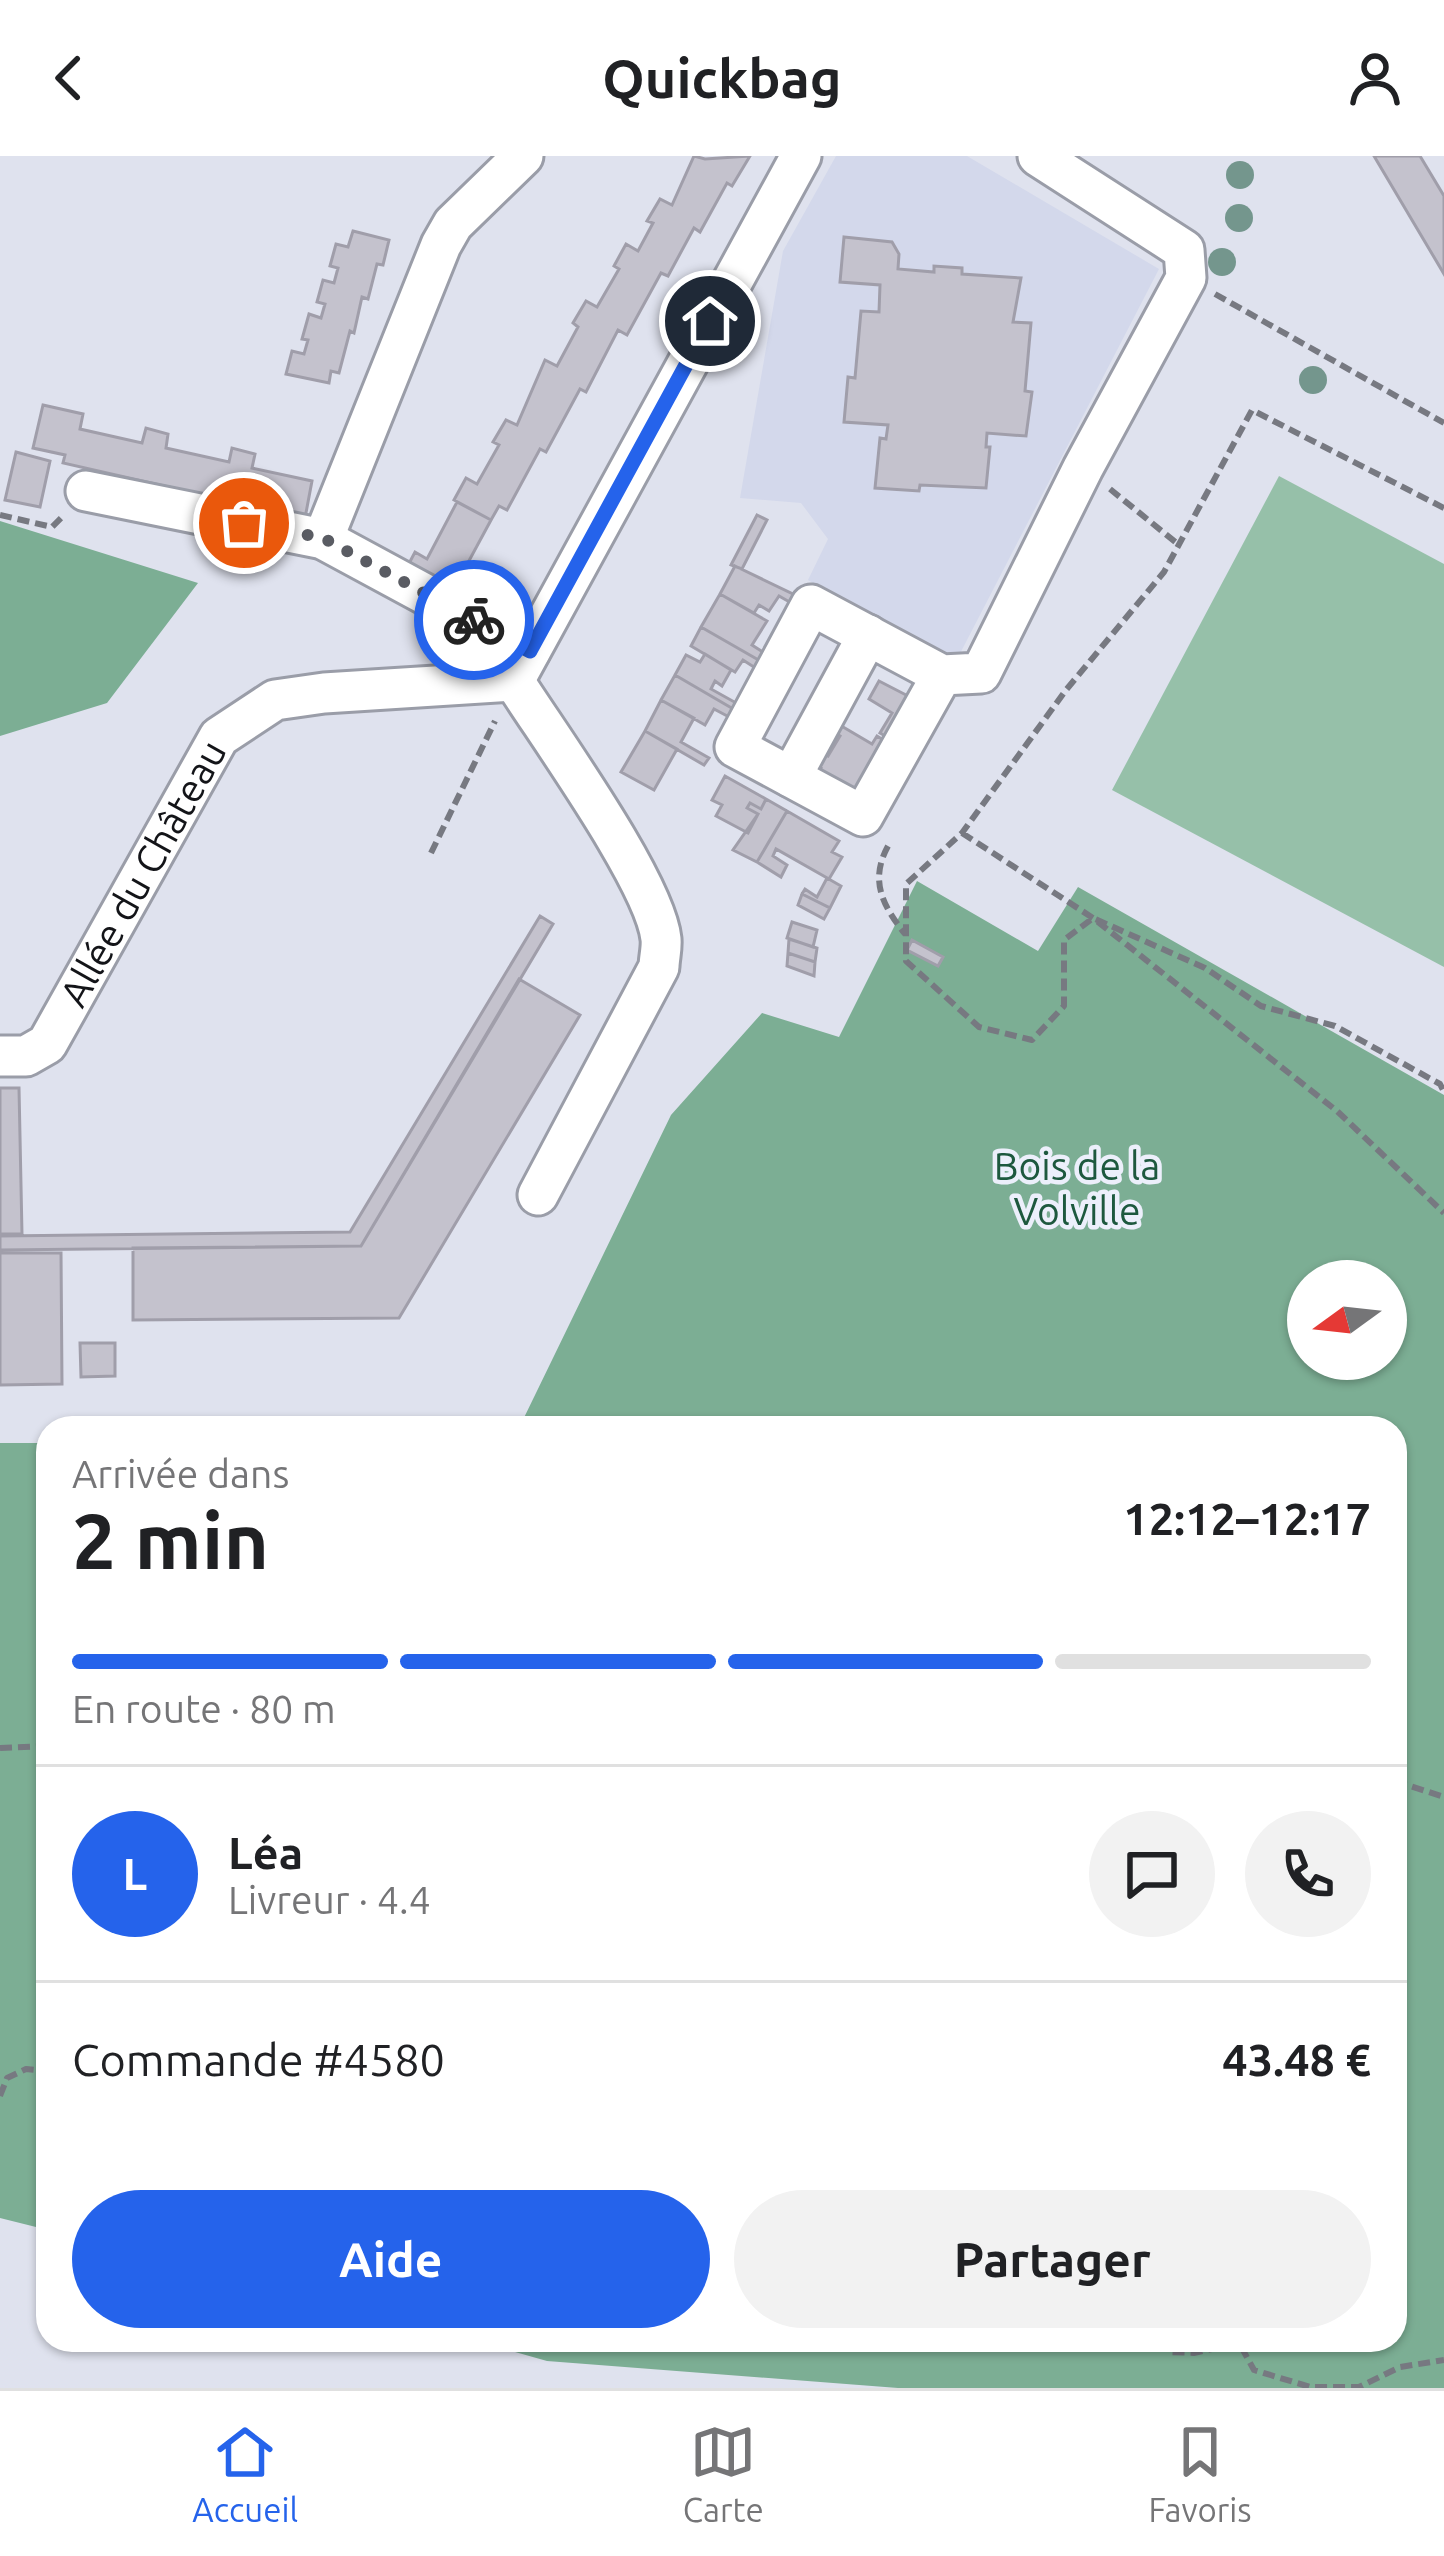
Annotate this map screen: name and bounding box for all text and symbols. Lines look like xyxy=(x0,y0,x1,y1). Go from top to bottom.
icon: back xyxy=(36,45,102,111)
icon: person xyxy=(1342,45,1408,111)
text: Quickbag xyxy=(602,48,842,108)
pin xyxy=(659,270,761,372)
icon: home xyxy=(677,288,743,354)
pin xyxy=(193,472,295,574)
icon: bag xyxy=(211,490,277,556)
courier xyxy=(414,560,534,680)
icon: bike xyxy=(441,587,507,653)
street label: Allée du Château xyxy=(51,733,234,1013)
park label: Bois de la Volville xyxy=(994,1144,1160,1232)
north arrow xyxy=(1287,1260,1407,1380)
map controls xyxy=(1287,1260,1407,1380)
text: Arrivée dans xyxy=(72,1452,289,1495)
text: 12:12–12:17 xyxy=(1123,1493,1371,1544)
text: 2 min xyxy=(72,1496,269,1584)
text: En route · 80 m xyxy=(72,1687,336,1730)
button: chat xyxy=(1089,1811,1215,1937)
button: phone xyxy=(1245,1811,1371,1937)
text: Léa xyxy=(228,1827,303,1878)
text: L xyxy=(123,1848,147,1899)
text: Livreur · 4.4 xyxy=(228,1878,431,1921)
text: Commande #4580 xyxy=(72,2034,445,2085)
text: 43.48 € xyxy=(1222,2034,1371,2085)
button: Aide xyxy=(72,2190,710,2328)
button: Partager xyxy=(734,2190,1371,2328)
tab: Accueil xyxy=(192,2419,298,2528)
tab: Carte xyxy=(683,2419,764,2528)
tab: Favoris xyxy=(1148,2419,1252,2528)

